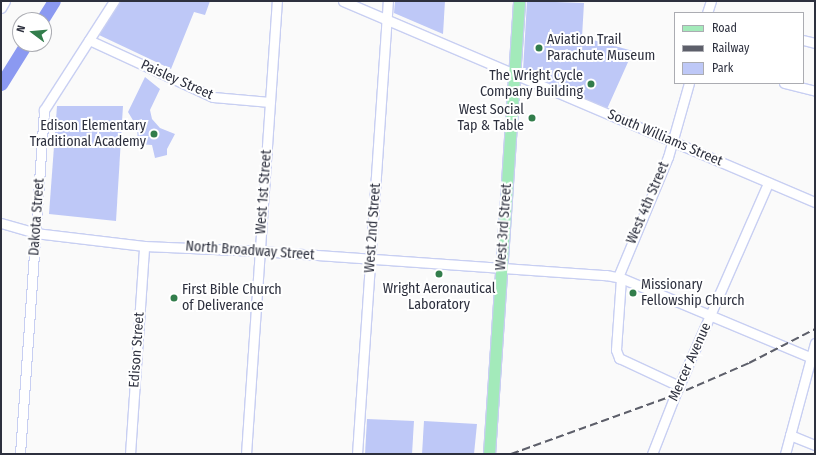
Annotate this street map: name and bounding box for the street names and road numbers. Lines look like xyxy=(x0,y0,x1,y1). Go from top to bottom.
street label: Paisley Street xyxy=(138,57,216,103)
street label: South Williams Street xyxy=(605,106,725,170)
street label: West 1st Street xyxy=(253,149,275,235)
street label: West 4th Street xyxy=(623,159,673,247)
street label: Dakota Street xyxy=(26,178,48,256)
street label: West 2nd Street xyxy=(361,183,385,273)
street label: West 3rd Street xyxy=(493,183,515,271)
street label: North Broadway Street xyxy=(185,238,315,264)
street label: Edison Street xyxy=(126,312,148,388)
street label: Mercer Avenue xyxy=(665,320,715,404)

